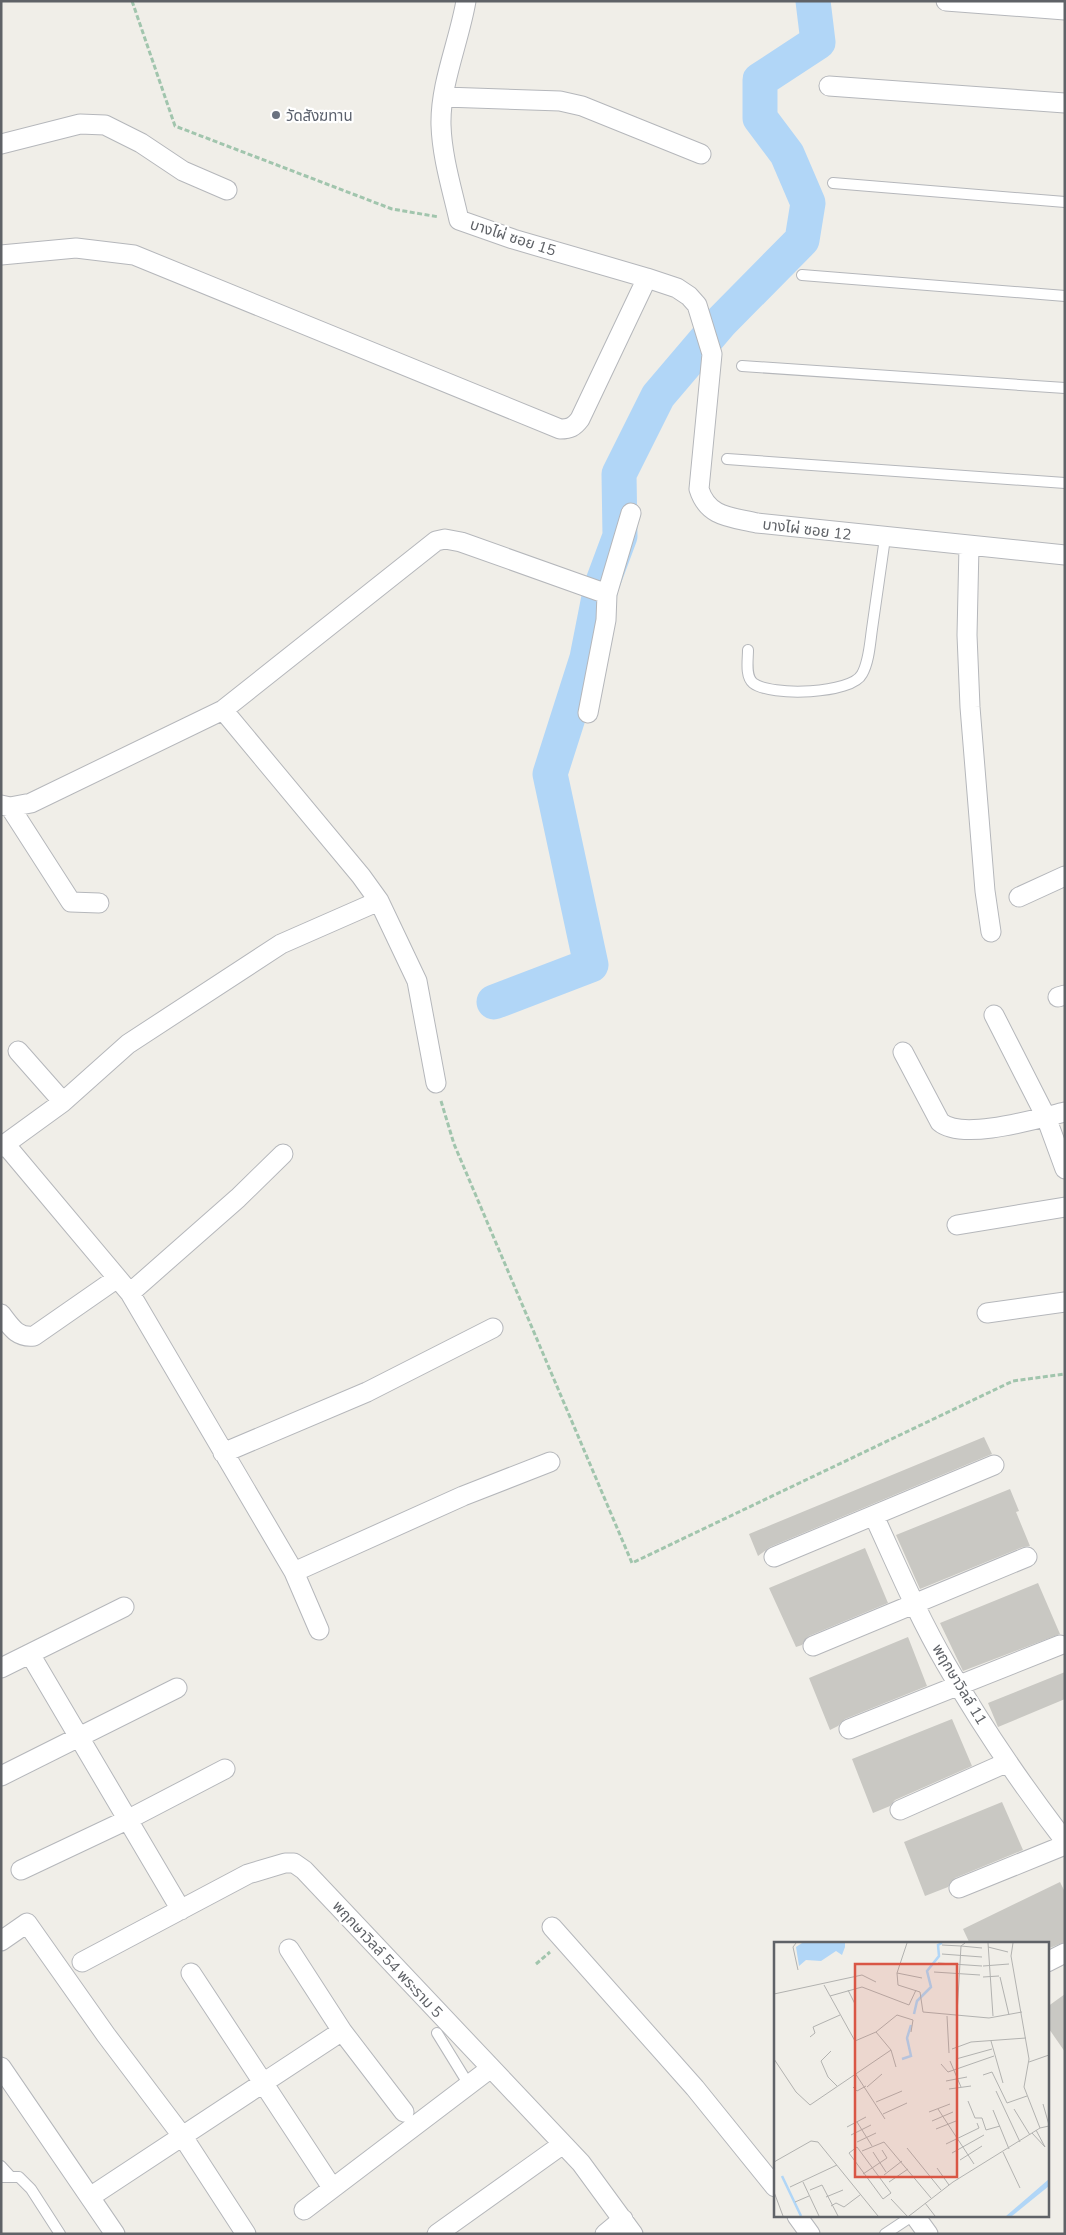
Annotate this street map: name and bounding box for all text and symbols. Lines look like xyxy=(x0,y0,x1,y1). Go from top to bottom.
place label: วัดสังฆทาน xyxy=(286,106,353,125)
marker: วัดสังฆทาน xyxy=(270,109,282,121)
street label: บางไผ่ ซอย 15 xyxy=(468,214,558,260)
street label: บางไผ่ ซอย 12 xyxy=(762,514,852,544)
street label: พฤกษาวิลล์ 11 xyxy=(929,1640,991,1728)
street label: พฤกษาวิลล์ 54 พระราม 5 xyxy=(329,1897,447,2021)
inset map xyxy=(774,1942,1048,2218)

